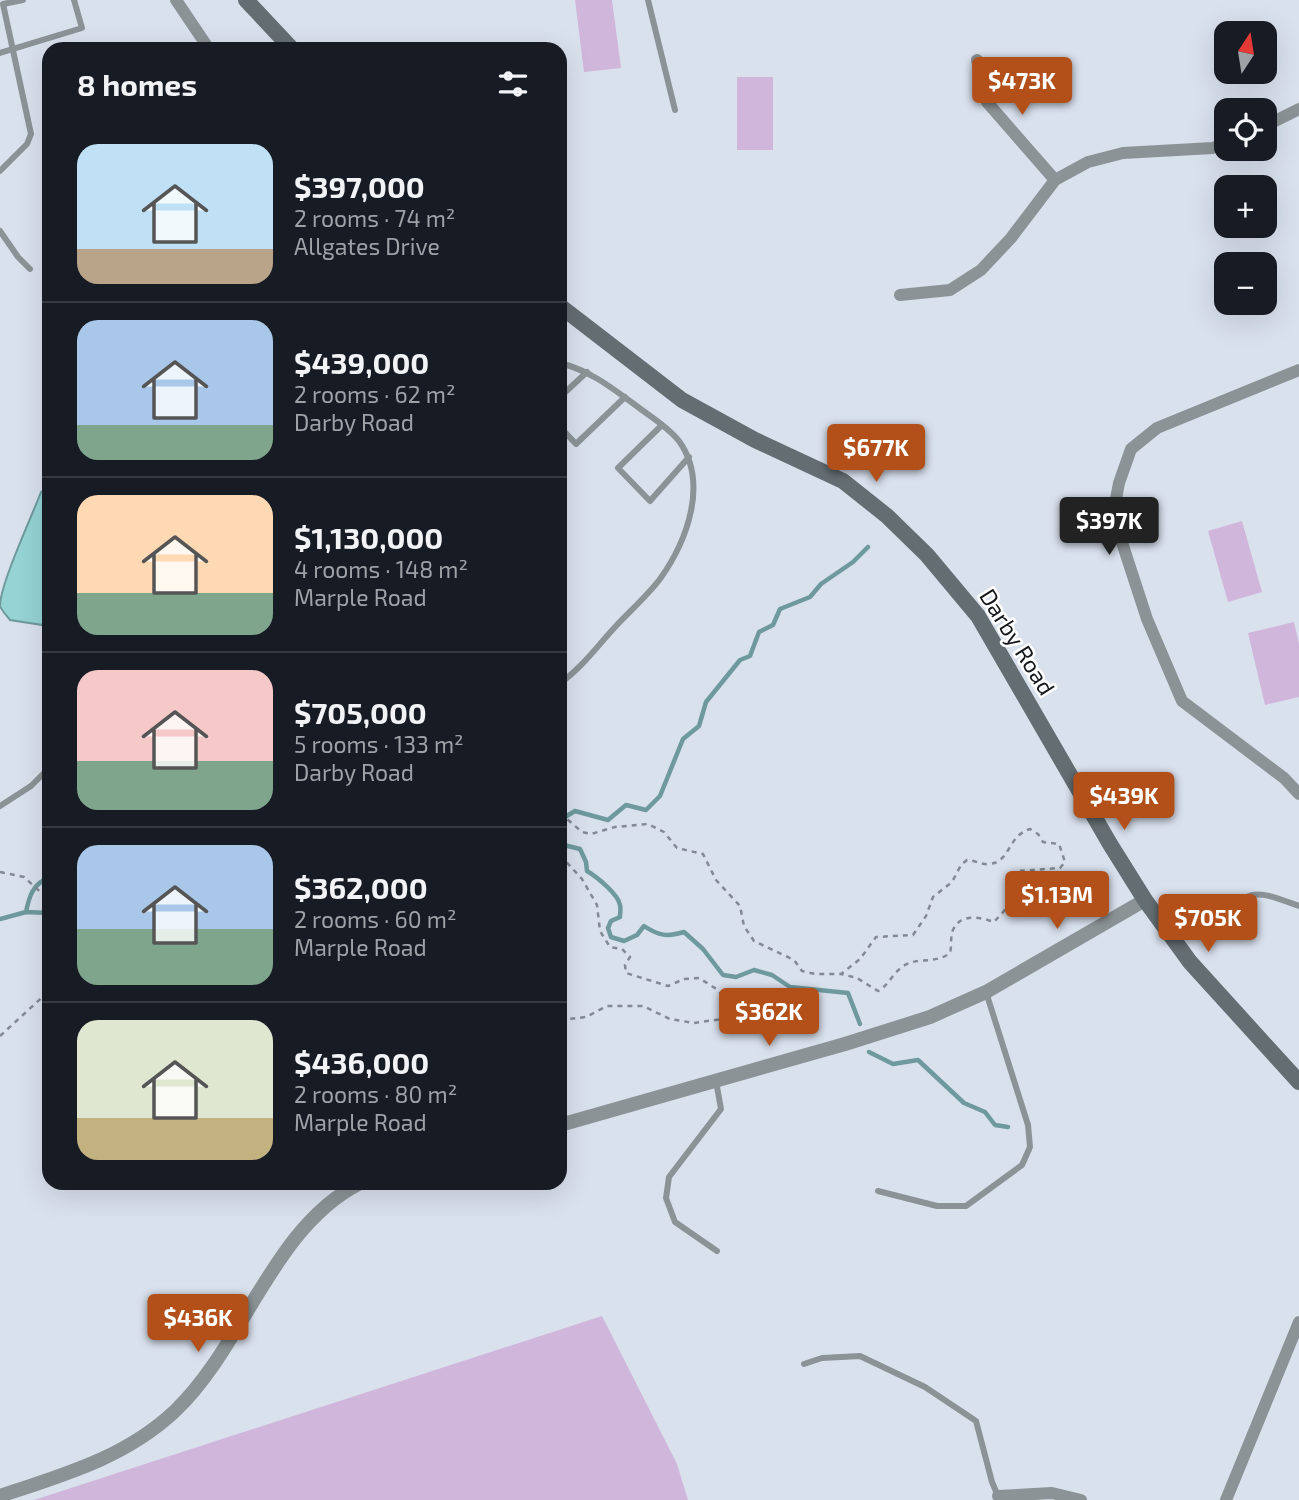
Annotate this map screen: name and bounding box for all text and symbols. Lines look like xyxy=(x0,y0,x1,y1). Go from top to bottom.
north arrow xyxy=(1214,21,1278,84)
map controls xyxy=(1214,21,1277,315)
pin: $473K xyxy=(973,58,1071,117)
icon: filters xyxy=(494,65,532,103)
text: 8 homes xyxy=(77,66,197,102)
text: $473K xyxy=(988,66,1056,94)
button: locate xyxy=(1214,98,1277,161)
text: $397,000 xyxy=(294,168,425,204)
icon: home xyxy=(133,172,217,256)
button: + xyxy=(1214,175,1277,238)
text: 2 rooms · 74 m² xyxy=(294,204,455,232)
text: Allgates Drive xyxy=(294,232,440,260)
button: − xyxy=(1214,252,1277,315)
text: $439,000 xyxy=(294,344,429,380)
icon: home xyxy=(133,348,217,432)
text: 2 rooms · 62 m² xyxy=(294,380,456,408)
text: Darby Road xyxy=(294,408,414,436)
pin: $677K xyxy=(827,424,925,484)
text: $677K xyxy=(843,433,909,461)
pin: $397K xyxy=(1060,498,1158,557)
text: $397K xyxy=(1076,506,1142,534)
text: $1,130,000 xyxy=(294,519,443,555)
icon: home xyxy=(133,523,217,607)
text: 4 rooms · 148 m² xyxy=(294,555,468,583)
text: Marple Road xyxy=(294,583,427,611)
street label: Darby Road xyxy=(974,583,1061,700)
text: $705,000 xyxy=(294,694,427,730)
icon: home xyxy=(133,698,217,782)
text: 5 rooms · 133 m² xyxy=(294,730,464,758)
text: Darby Road xyxy=(294,758,414,786)
pin: $439K xyxy=(1075,772,1173,832)
text: $439K xyxy=(1089,781,1159,809)
text: $362,000 xyxy=(294,869,428,905)
pin: $1.13M xyxy=(1000,872,1114,931)
icon: home xyxy=(133,873,217,957)
text: $1.13M xyxy=(1021,880,1093,908)
pin: $705K xyxy=(1159,894,1257,954)
text: $705K xyxy=(1174,903,1242,931)
text: 2 rooms · 60 m² xyxy=(294,905,456,933)
text: Marple Road xyxy=(294,933,427,961)
pin: $362K xyxy=(720,988,818,1048)
text: $362K xyxy=(735,997,803,1025)
text: $436,000 xyxy=(294,1044,429,1080)
icon: home xyxy=(133,1048,217,1132)
text: 2 rooms · 80 m² xyxy=(294,1080,457,1108)
text: Marple Road xyxy=(294,1108,427,1136)
pin: $436K xyxy=(149,1294,247,1354)
text: $436K xyxy=(163,1303,233,1331)

